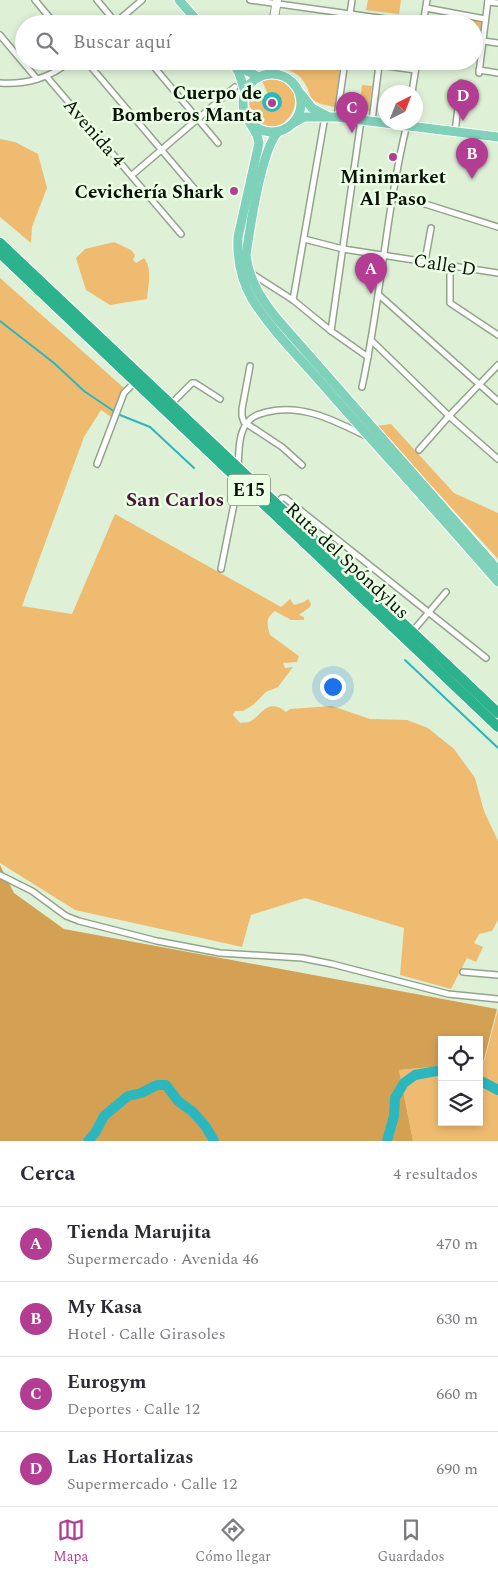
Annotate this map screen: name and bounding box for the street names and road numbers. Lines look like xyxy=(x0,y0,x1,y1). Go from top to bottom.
street label: Avenida 4 xyxy=(56,92,132,174)
street label: Calle D xyxy=(411,246,478,285)
road number: E15 xyxy=(228,474,270,506)
street label: Ruta del Spóndylus xyxy=(278,496,416,626)

